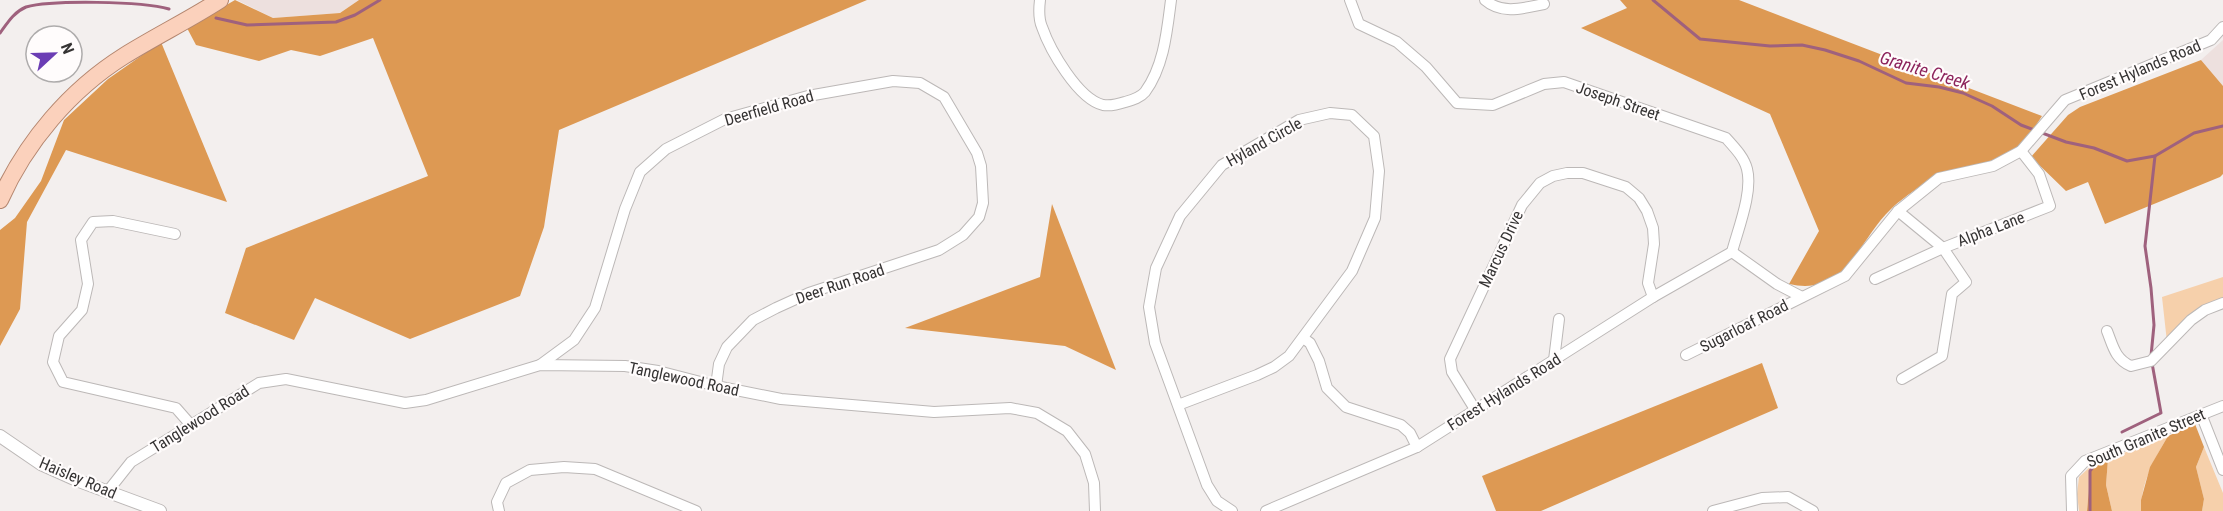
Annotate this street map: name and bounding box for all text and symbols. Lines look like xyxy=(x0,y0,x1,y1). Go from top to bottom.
north arrow xyxy=(24,24,84,84)
street label: Forest Hylands Road xyxy=(2076,36,2204,104)
text: N xyxy=(57,40,78,57)
water label: Granite Creek xyxy=(1878,46,1974,94)
street label: Joseph Street xyxy=(1574,78,1663,124)
street label: Deerfield Road xyxy=(722,86,816,130)
street label: Hyland Circle xyxy=(1223,113,1305,171)
street label: Marcus Drive xyxy=(1475,208,1527,290)
street label: Alpha Lane xyxy=(1955,208,2027,250)
street label: Deer Run Road xyxy=(793,260,887,308)
street label: Sugarloaf Road xyxy=(1697,296,1791,356)
street label: Forest Hylands Road xyxy=(1444,349,1564,435)
street label: Tanglewood Road xyxy=(627,358,741,400)
street label: Tanglewood Road xyxy=(147,381,253,457)
street label: South Granite Street xyxy=(2084,404,2208,471)
street label: Haisley Road xyxy=(37,453,119,503)

